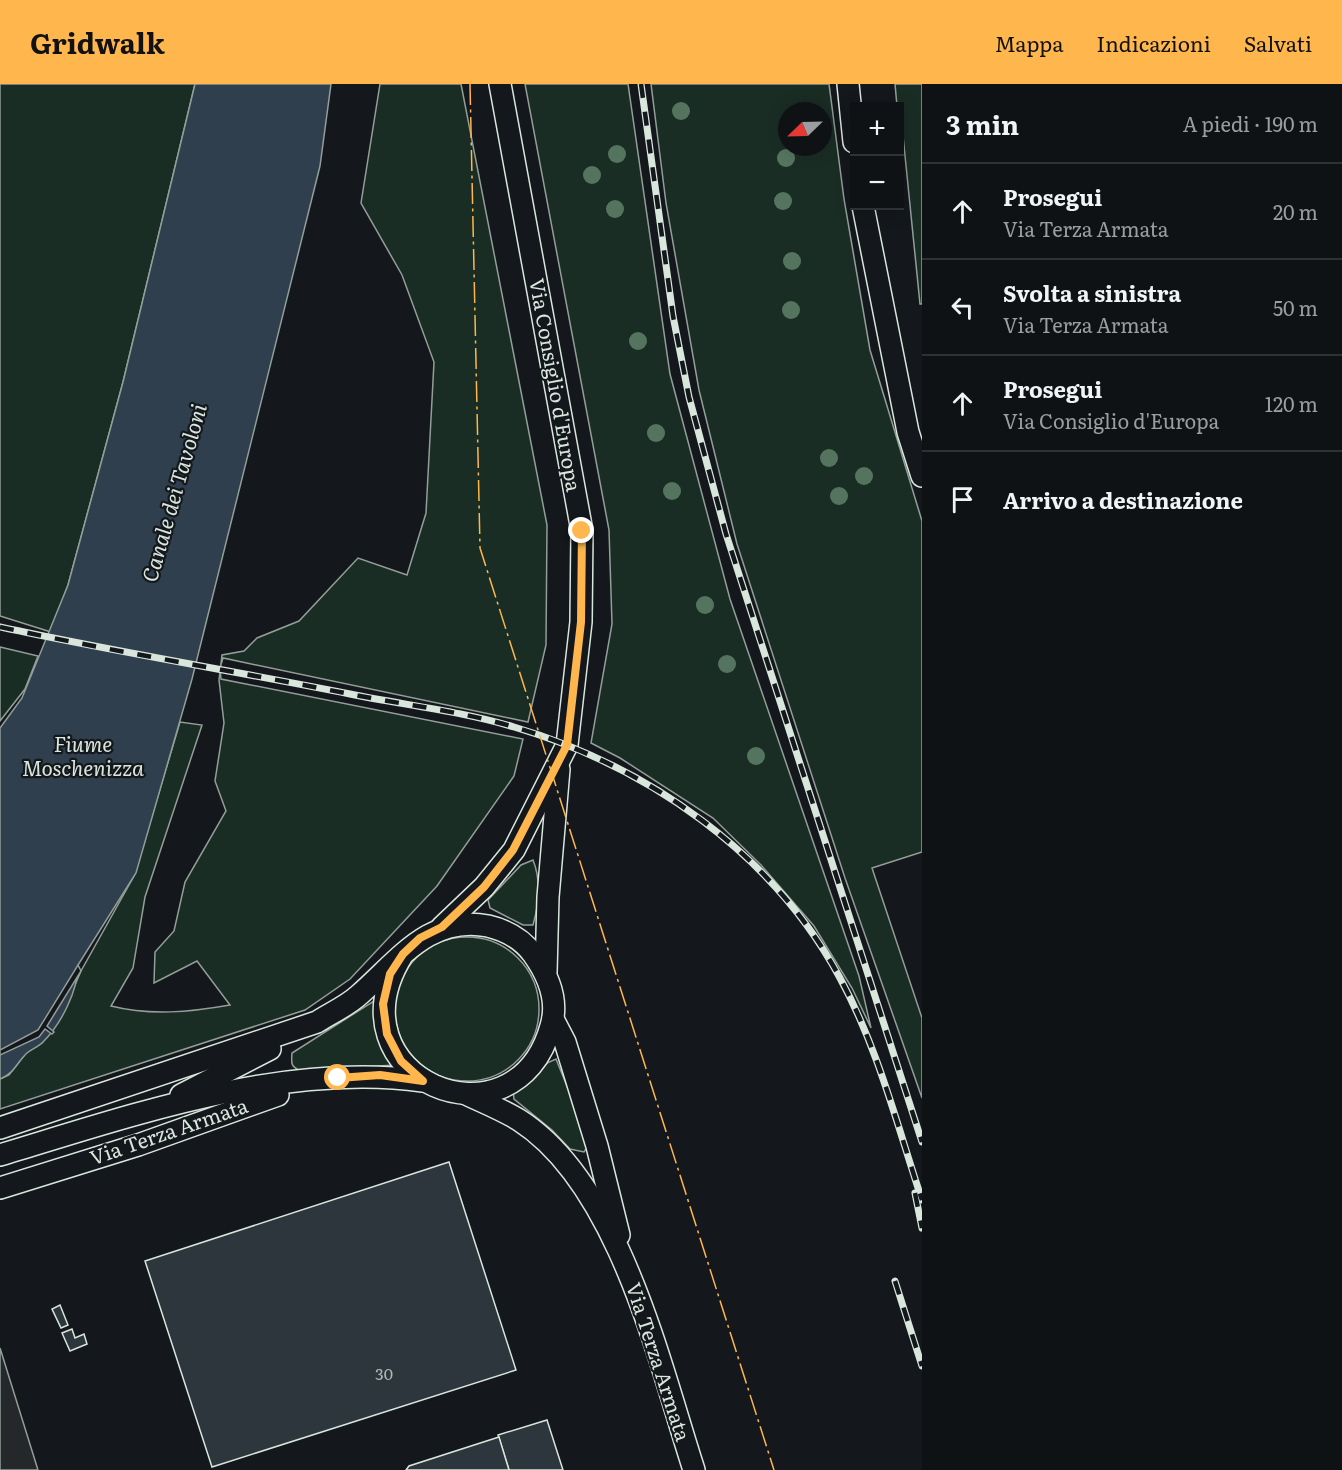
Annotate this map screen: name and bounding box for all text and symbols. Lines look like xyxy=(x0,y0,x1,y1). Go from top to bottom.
text: Gridwalk xyxy=(30,21,165,63)
text: Mappa xyxy=(995,27,1064,58)
text: Indicazioni xyxy=(1097,27,1211,58)
text: Salvati xyxy=(1244,27,1312,58)
north arrow xyxy=(778,102,832,156)
map controls xyxy=(850,102,904,210)
button: + xyxy=(850,102,904,156)
text: 3 min xyxy=(946,104,1019,143)
text: A piedi · 190 m xyxy=(1183,108,1318,138)
button: − xyxy=(850,156,904,210)
text: Prosegui xyxy=(1003,180,1102,213)
icon: ahead xyxy=(946,195,979,228)
text: 20 m xyxy=(1273,196,1318,226)
text: Via Terza Armata xyxy=(1003,213,1168,243)
street label: Via Consiglio d'Europa xyxy=(523,276,591,494)
text: Svolta a sinistra xyxy=(1003,276,1181,309)
icon: left xyxy=(946,291,979,324)
text: 50 m xyxy=(1273,292,1318,322)
text: Via Terza Armata xyxy=(1003,309,1168,339)
text: Prosegui xyxy=(1003,372,1102,405)
icon: ahead xyxy=(946,387,979,420)
text: 120 m xyxy=(1265,388,1318,418)
water label: Canale dei Tavoloni xyxy=(132,399,213,585)
text: Via Consiglio d'Europa xyxy=(1003,405,1219,435)
icon: arrive xyxy=(946,483,979,516)
text: Arrivo a destinazione xyxy=(1003,483,1243,516)
route end xyxy=(568,517,594,543)
water label: Fiume Moschenizza xyxy=(22,727,144,782)
route start xyxy=(324,1064,350,1090)
street label: Via Terza Armata xyxy=(85,1089,252,1171)
street label: Via Terza Armata xyxy=(620,1278,700,1445)
house number: 30 xyxy=(375,1361,393,1385)

